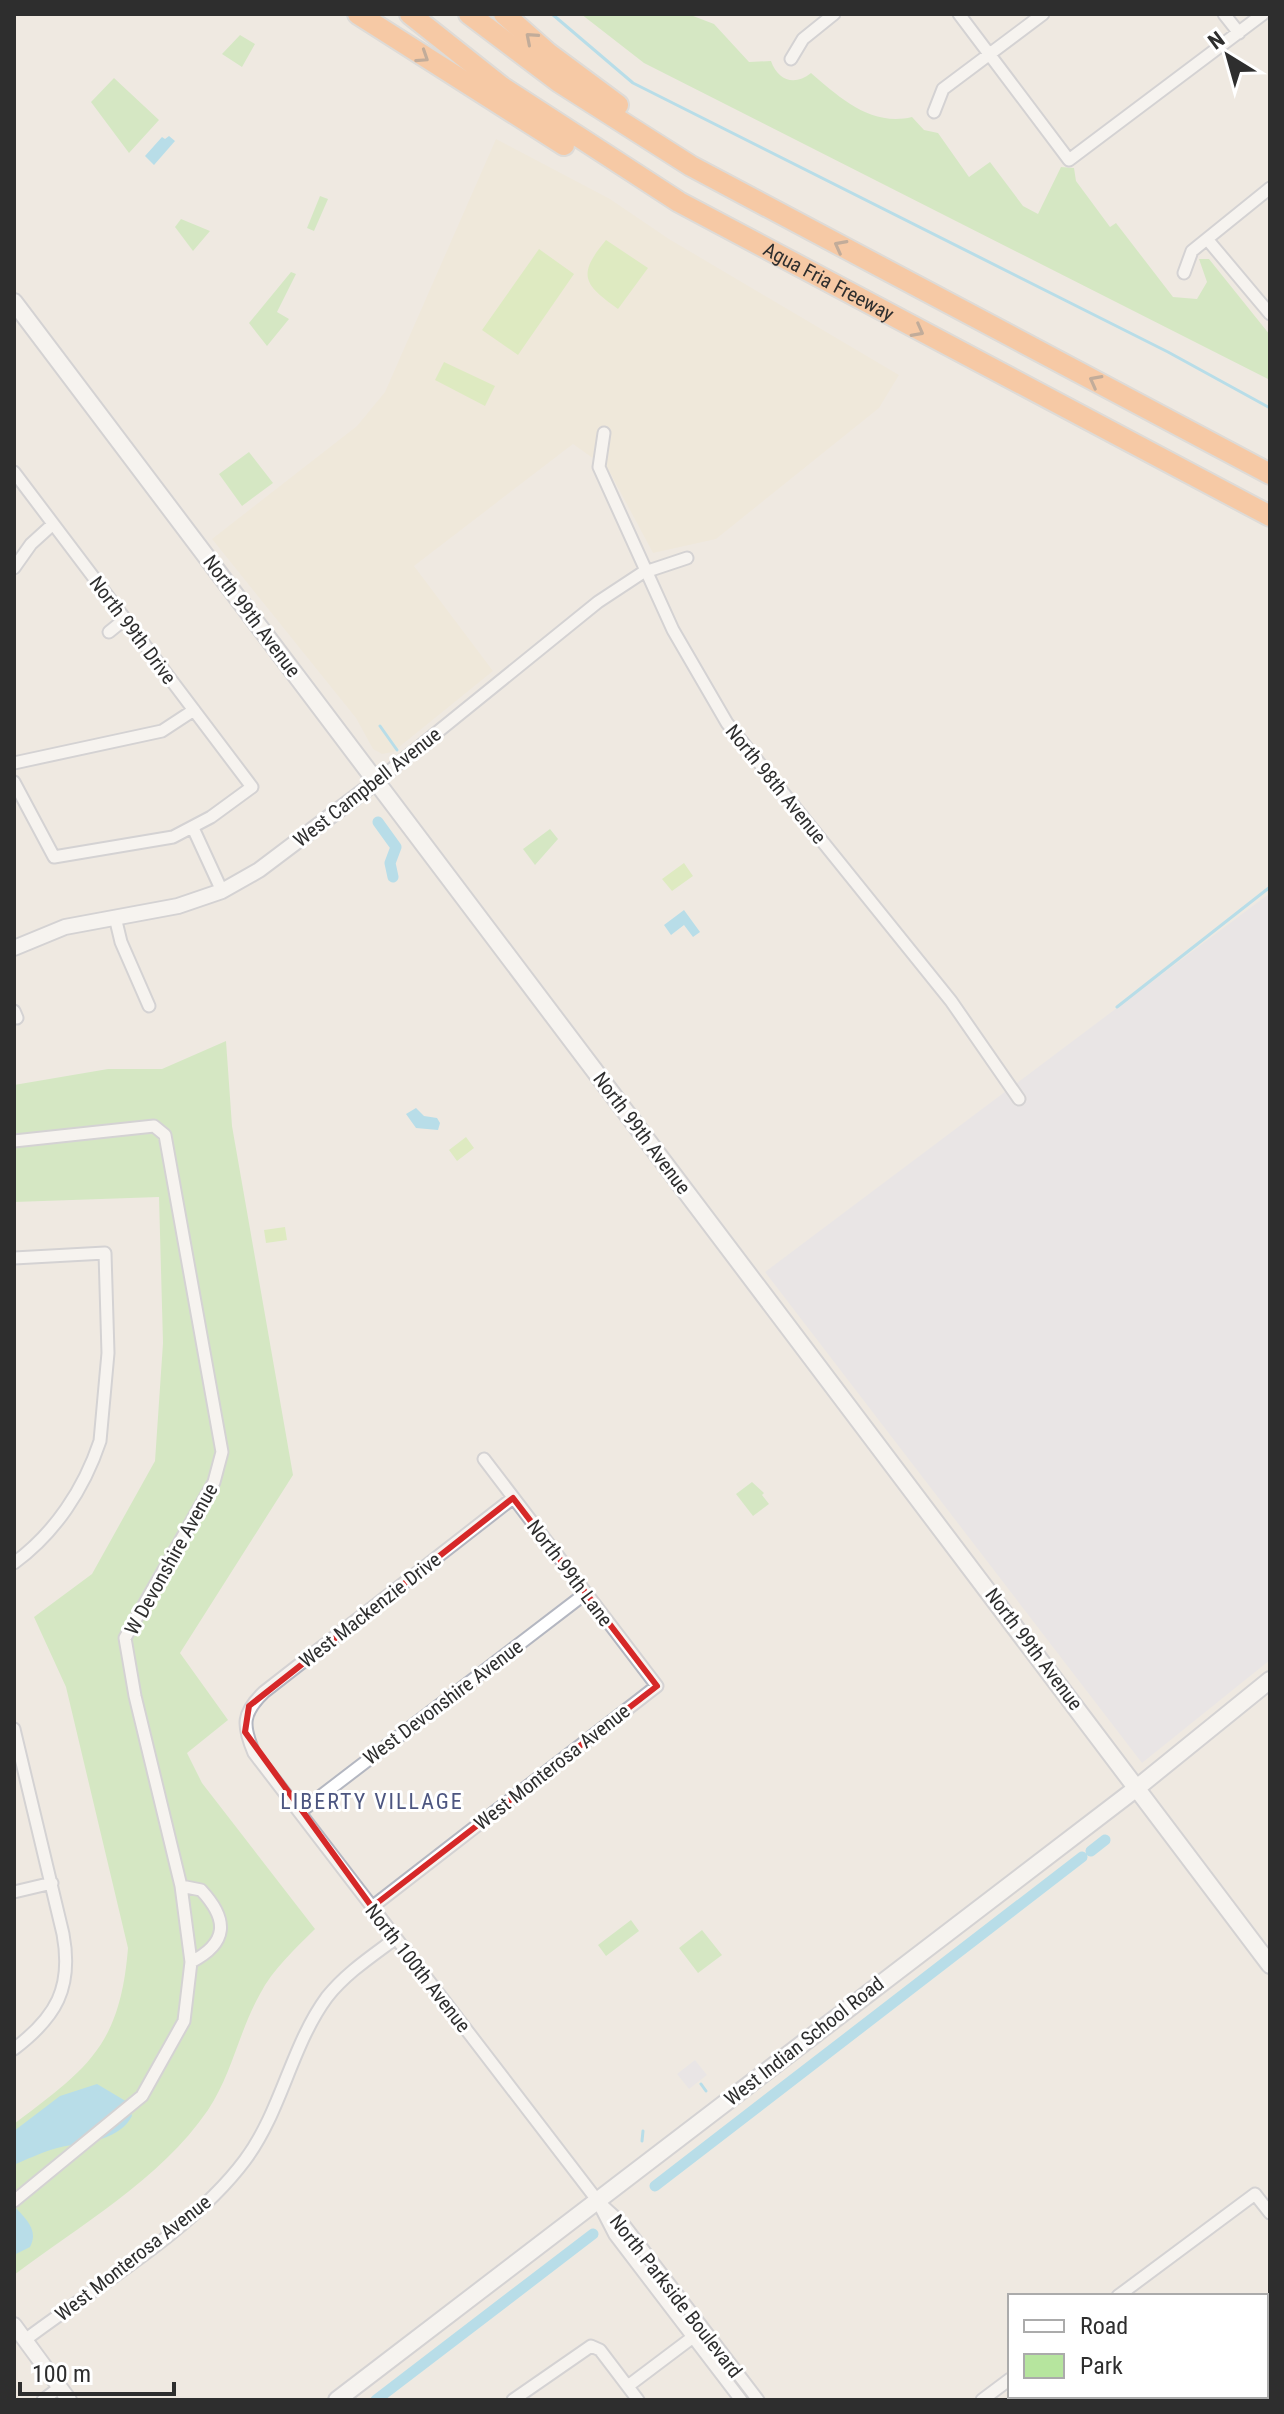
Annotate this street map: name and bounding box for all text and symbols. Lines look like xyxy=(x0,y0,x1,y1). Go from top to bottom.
north arrow xyxy=(1188,16,1268,96)
text: N xyxy=(1203,26,1229,54)
one-way arrow xyxy=(525,33,540,48)
one-way arrow xyxy=(414,47,429,62)
street label: Agua Fria Freeway xyxy=(759,237,898,326)
one-way arrow xyxy=(834,241,849,256)
one-way arrow xyxy=(910,321,924,336)
one-way arrow xyxy=(1088,376,1103,391)
street label: North 99th Avenue xyxy=(198,550,306,682)
street label: North 99th Drive xyxy=(85,571,181,689)
street label: North 98th Avenue xyxy=(721,719,831,849)
street label: West Campbell Avenue xyxy=(289,722,445,852)
street label: North 99th Avenue xyxy=(588,1067,696,1199)
street label: W Devonshire Avenue xyxy=(119,1479,223,1639)
street label: North 99th Lane xyxy=(522,1515,618,1631)
street label: West Mackenzie Drive xyxy=(294,1547,446,1673)
street label: North 99th Avenue xyxy=(980,1583,1088,1715)
street label: West Devonshire Avenue xyxy=(358,1634,528,1770)
street label: West Monterosa Avenue xyxy=(469,1699,635,1835)
district label: LIBERTY VILLAGE xyxy=(280,1789,464,1814)
street label: North 100th Avenue xyxy=(360,1899,476,2037)
street label: West Indian School Road xyxy=(720,1971,888,2111)
street label: West Monterosa Avenue xyxy=(50,2190,216,2326)
street label: North Parkside Boulevard xyxy=(605,2210,747,2382)
legend xyxy=(1008,2294,1268,2398)
text: Road xyxy=(1080,2312,1128,2340)
scale bar xyxy=(20,2346,174,2396)
text: Park xyxy=(1080,2352,1123,2380)
text: 100 m xyxy=(32,2360,91,2388)

